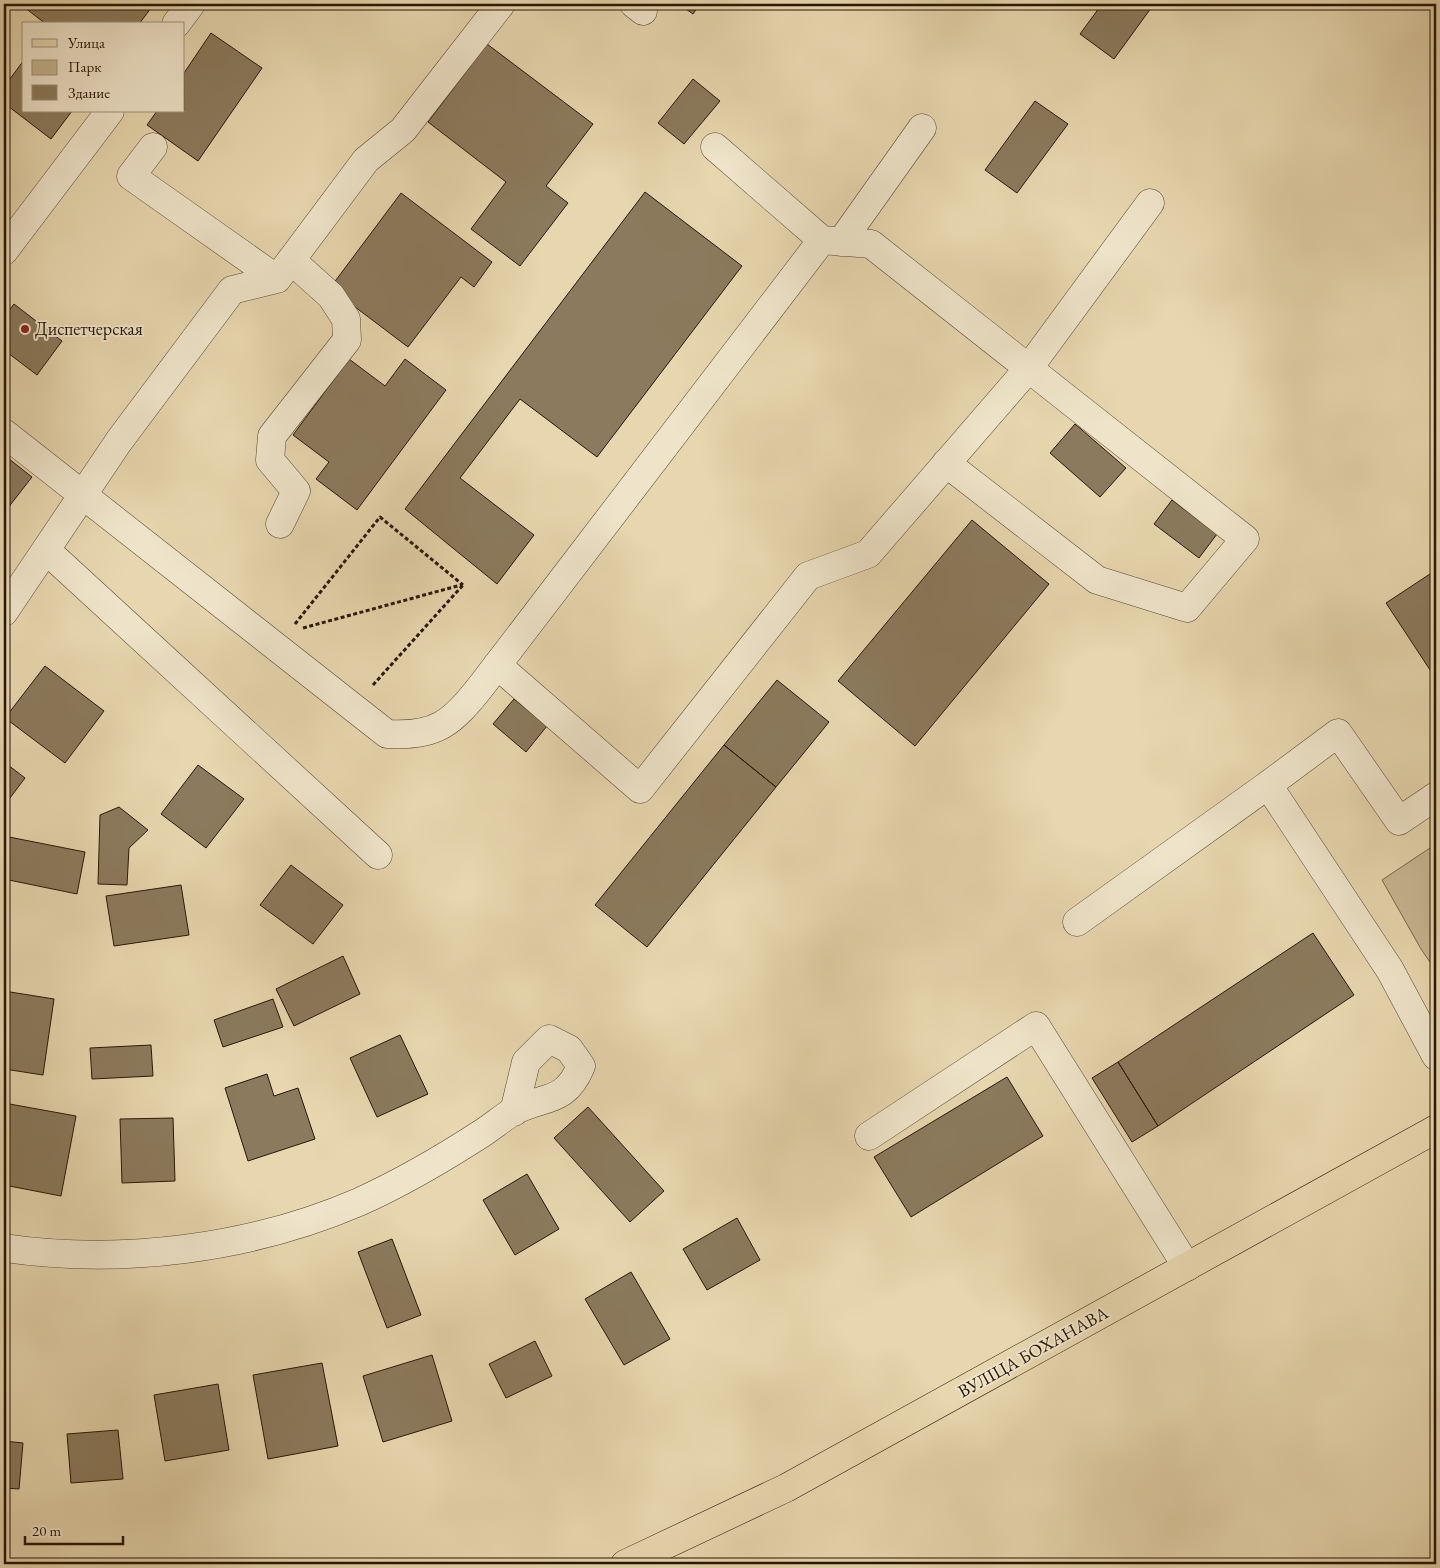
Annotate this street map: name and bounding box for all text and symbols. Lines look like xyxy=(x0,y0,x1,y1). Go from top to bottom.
legend xyxy=(22,22,185,112)
text: Улица xyxy=(67,33,105,52)
text: Парк xyxy=(68,57,101,76)
text: Здание xyxy=(68,83,110,102)
place label: Диспетчерская xyxy=(35,317,143,340)
marker: Диспетчерская xyxy=(19,323,31,335)
street label: ВУЛІЦА БОХАНАВА xyxy=(953,1300,1113,1402)
scale bar xyxy=(25,1513,122,1545)
text: 20 m xyxy=(32,1521,61,1540)

